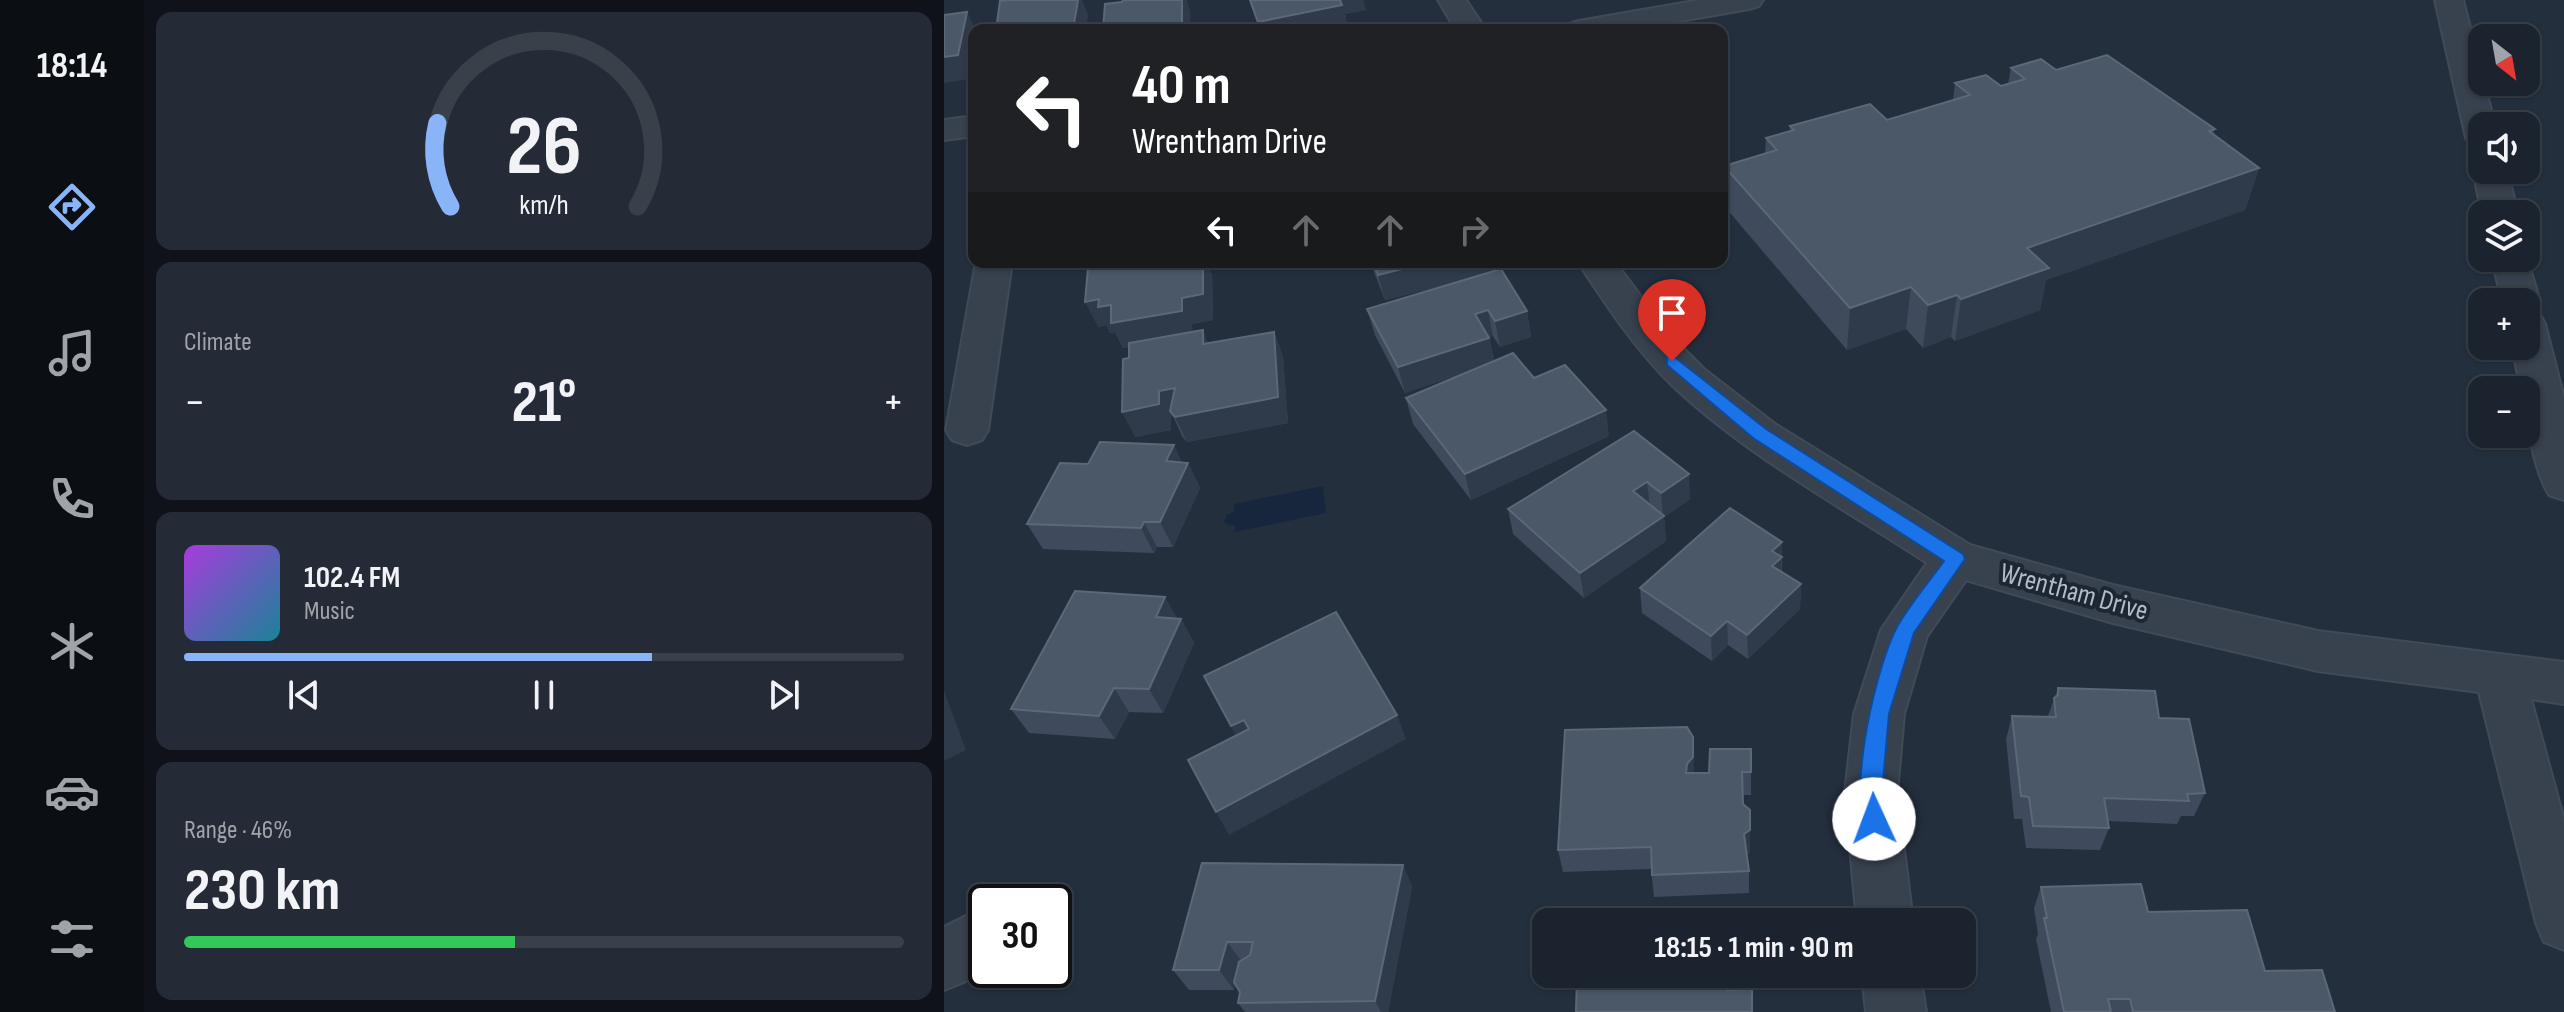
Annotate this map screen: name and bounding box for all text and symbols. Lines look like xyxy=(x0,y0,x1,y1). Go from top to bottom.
north arrow xyxy=(2468,24,2540,96)
map controls xyxy=(2468,24,2540,448)
text: 18:14 xyxy=(37,45,107,88)
text: 40 m xyxy=(1132,53,1231,120)
icon: left xyxy=(1000,56,1104,160)
text: 26 xyxy=(506,98,582,198)
button: sound xyxy=(2468,112,2540,184)
text: Wrentham Drive xyxy=(1132,121,1327,164)
icon: directions xyxy=(44,179,100,235)
text: km/h xyxy=(519,188,569,223)
button: layers xyxy=(2468,200,2540,272)
icon: left xyxy=(1200,208,1244,252)
icon: ahead xyxy=(1284,208,1328,252)
icon: ahead xyxy=(1368,208,1412,252)
icon: right xyxy=(1452,208,1496,252)
pin xyxy=(1638,279,1706,361)
button: + xyxy=(2468,288,2540,360)
icon: arrive xyxy=(1650,291,1694,335)
icon: music xyxy=(44,325,100,381)
text: Climate xyxy=(184,327,252,358)
text: 21° xyxy=(511,367,577,439)
text: − xyxy=(184,376,206,429)
text: + xyxy=(882,376,904,429)
button: − xyxy=(2468,376,2540,448)
icon: phone xyxy=(44,471,100,527)
street label: Wrentham Drive xyxy=(1997,556,2151,628)
text: 102.4 FM xyxy=(304,560,400,596)
text: Music xyxy=(304,596,355,627)
icon: climate xyxy=(44,618,100,674)
icon: previous xyxy=(282,673,326,717)
icon: pause xyxy=(522,673,566,717)
icon: next xyxy=(762,673,806,717)
icon: car xyxy=(44,764,100,820)
position arrow xyxy=(1832,777,1916,861)
text: Range · 46% xyxy=(184,815,292,846)
text: 230 km xyxy=(184,855,340,927)
speed limit sign: 30 xyxy=(968,884,1072,988)
icon: filters xyxy=(44,911,100,967)
text: 18:15 · 1 min · 90 m xyxy=(1654,930,1854,966)

